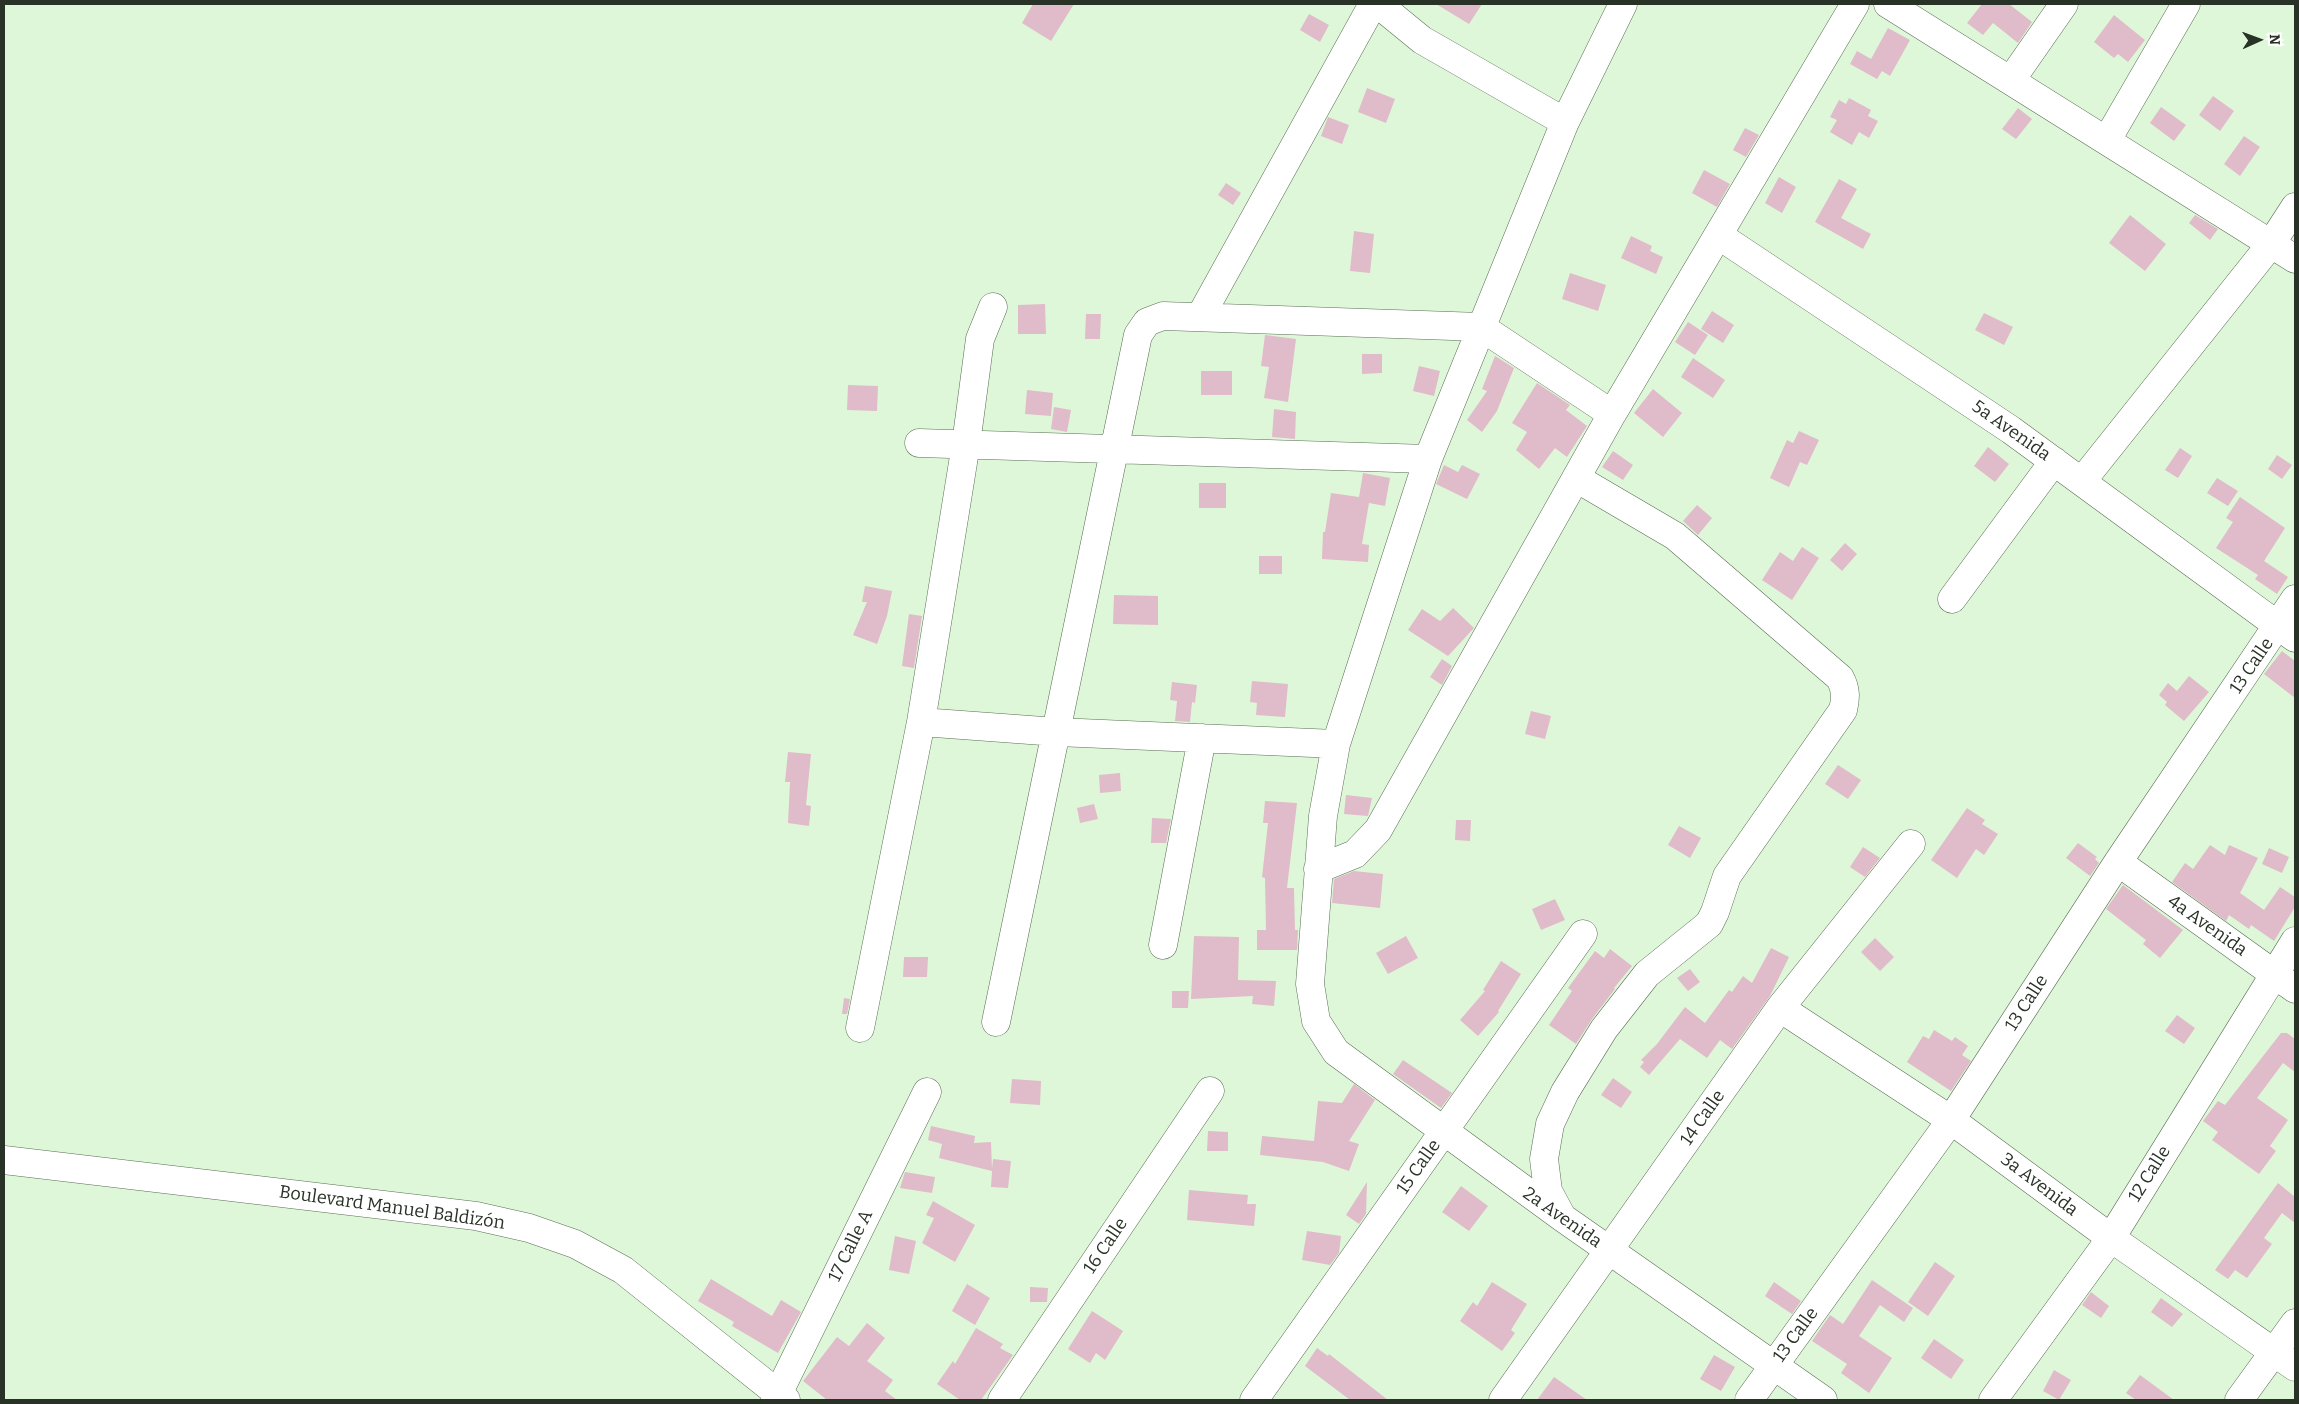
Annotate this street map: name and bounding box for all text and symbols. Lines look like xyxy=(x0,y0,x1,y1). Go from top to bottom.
north arrow xyxy=(2234,15,2284,65)
text: N xyxy=(2266,34,2283,45)
street label: 5a Avenida xyxy=(1968,396,2054,466)
street label: 13 Calle xyxy=(2226,634,2278,698)
street label: 4a Avenida xyxy=(2163,891,2251,961)
street label: 13 Calle xyxy=(2001,971,2053,1035)
street label: 14 Calle xyxy=(1676,1086,1730,1150)
street label: 15 Calle xyxy=(1392,1135,1446,1199)
street label: 12 Calle xyxy=(2124,1142,2176,1206)
street label: 3a Avenida xyxy=(1996,1149,2082,1221)
street label: Boulevard Manuel Baldizón xyxy=(278,1181,506,1235)
street label: 2a Avenida xyxy=(1518,1183,1606,1253)
street label: 17 Calle A xyxy=(824,1206,878,1286)
street label: 16 Calle xyxy=(1079,1214,1133,1278)
street label: 13 Calle xyxy=(1769,1303,1823,1367)

